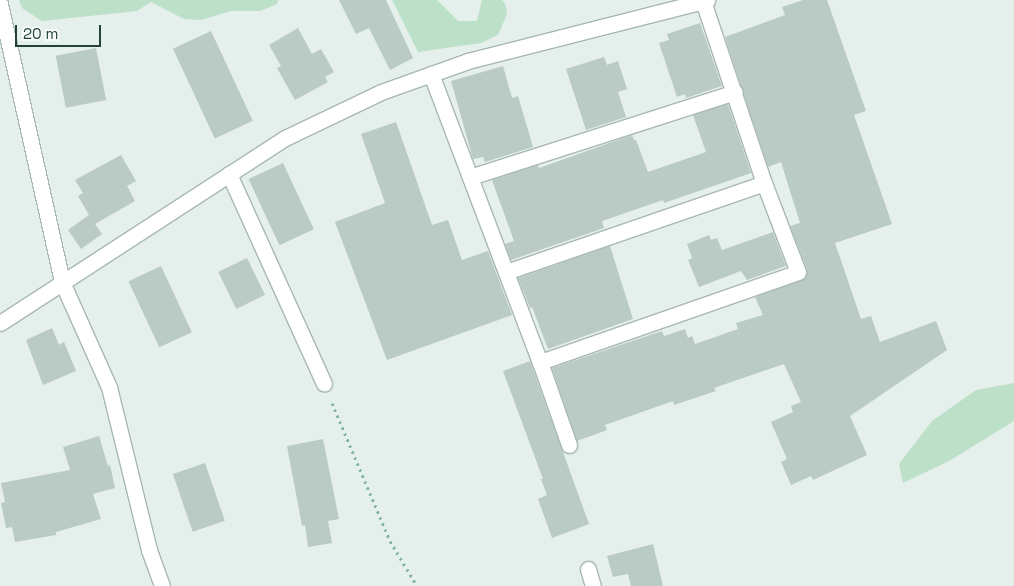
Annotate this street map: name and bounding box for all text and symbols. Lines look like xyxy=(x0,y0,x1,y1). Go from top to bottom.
scale bar xyxy=(18,15,104,47)
text: 20 m xyxy=(23,24,58,43)

